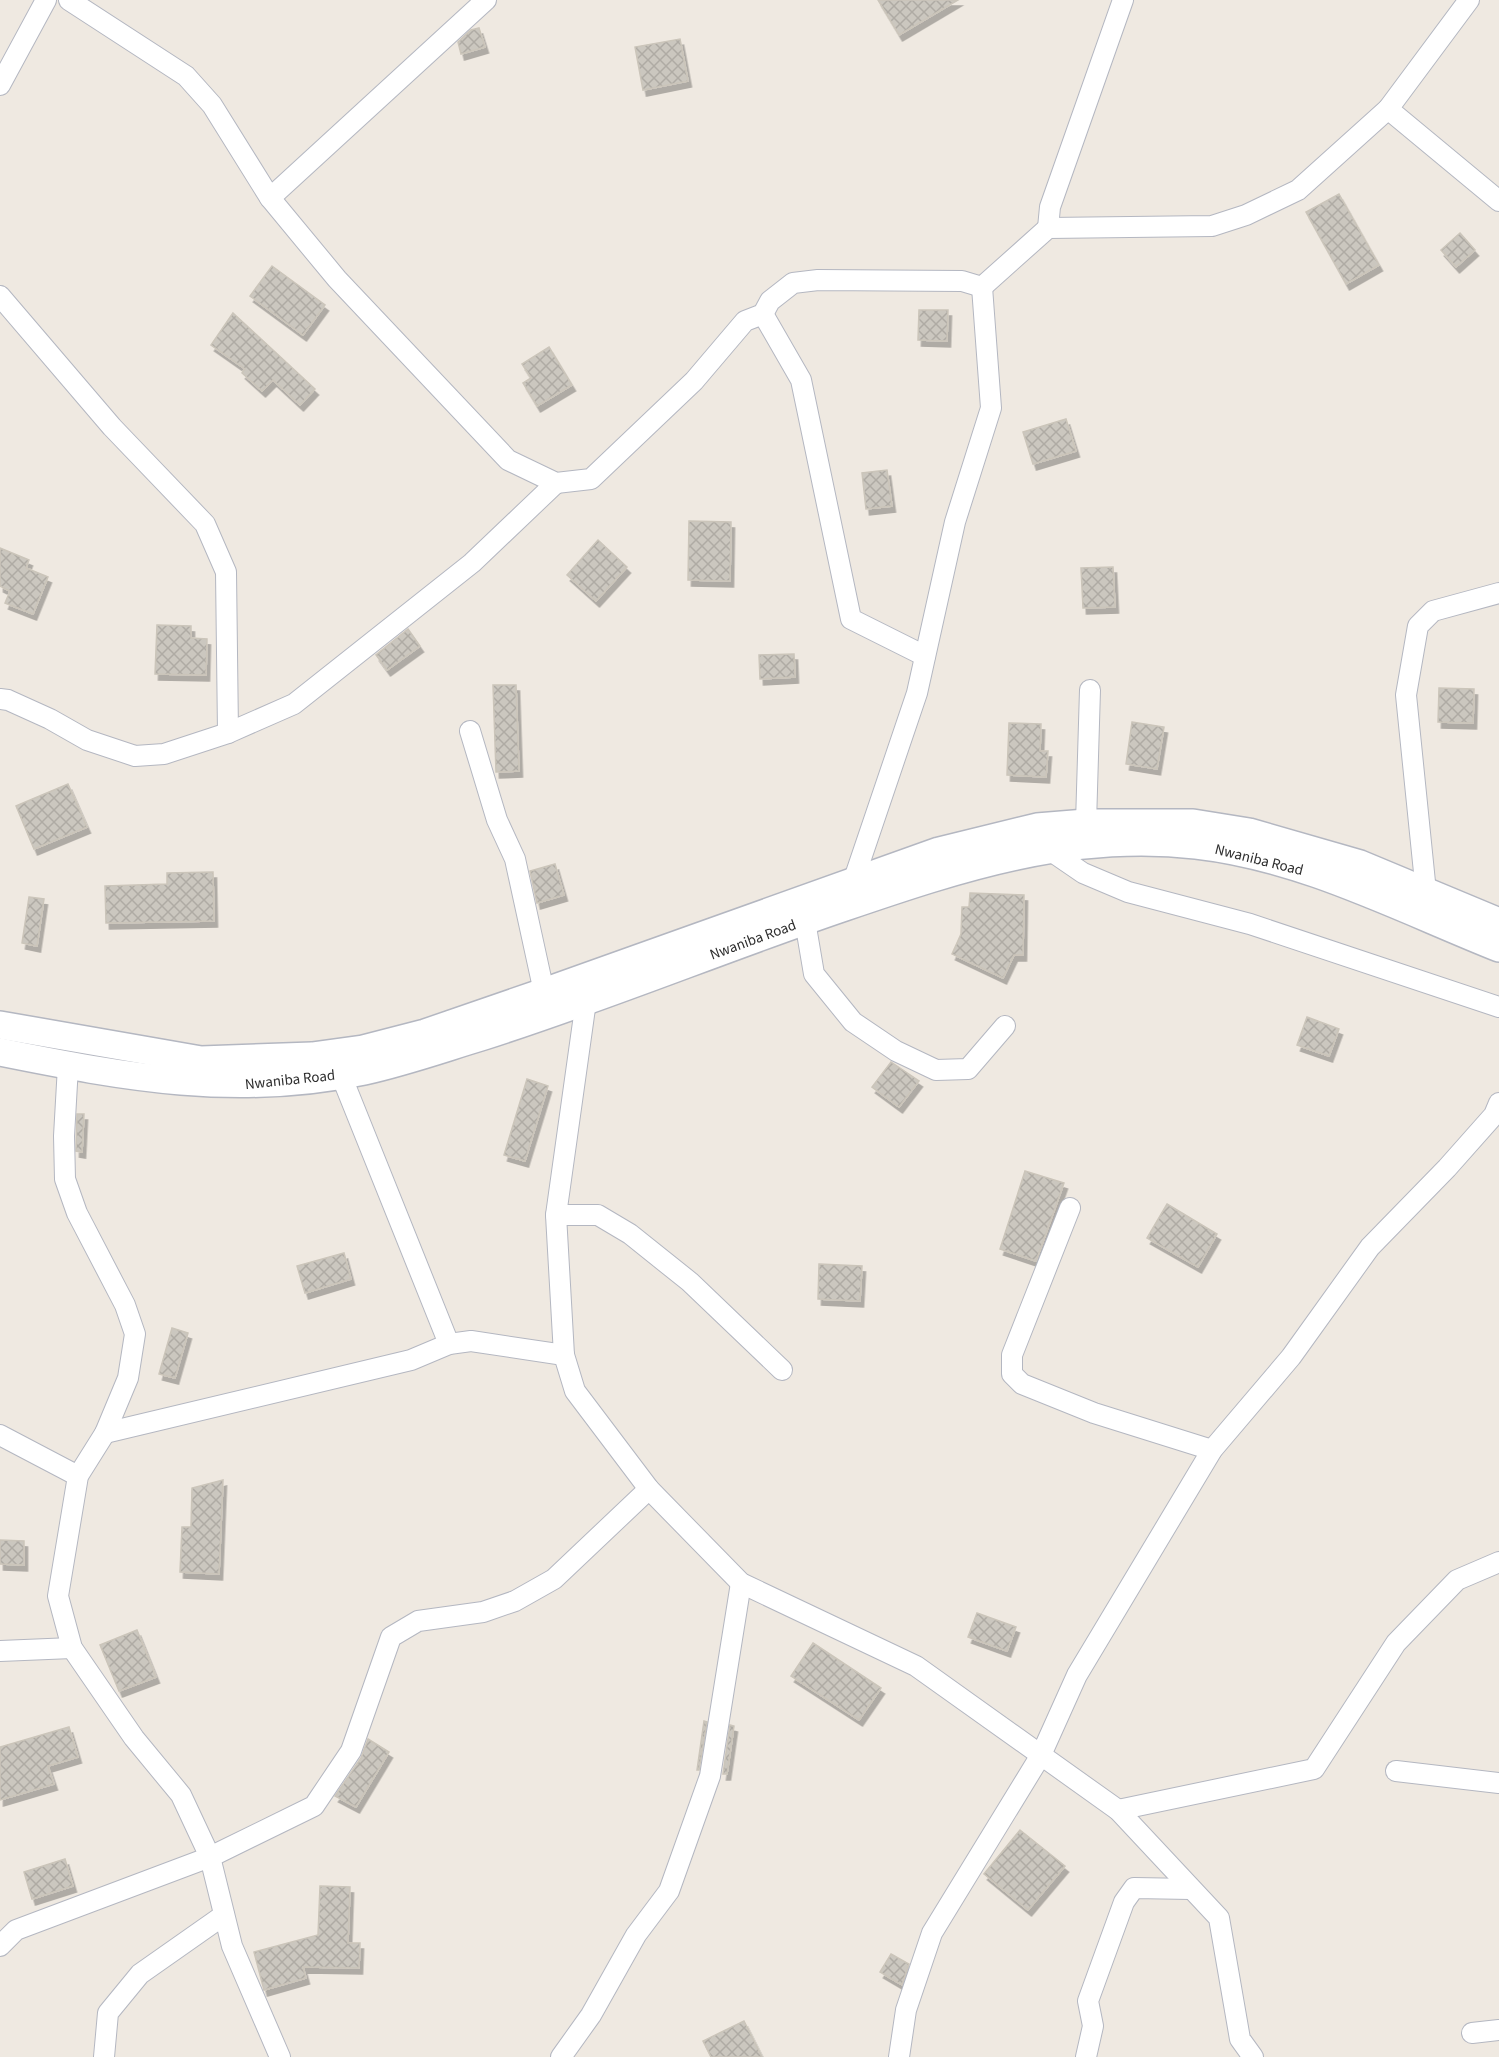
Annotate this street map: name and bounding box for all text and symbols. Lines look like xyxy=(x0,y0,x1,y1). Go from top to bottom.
street label: Nwaniba Road xyxy=(1212,839,1306,881)
street label: Nwaniba Road xyxy=(707,915,799,965)
street label: Nwaniba Road xyxy=(244,1065,336,1095)

